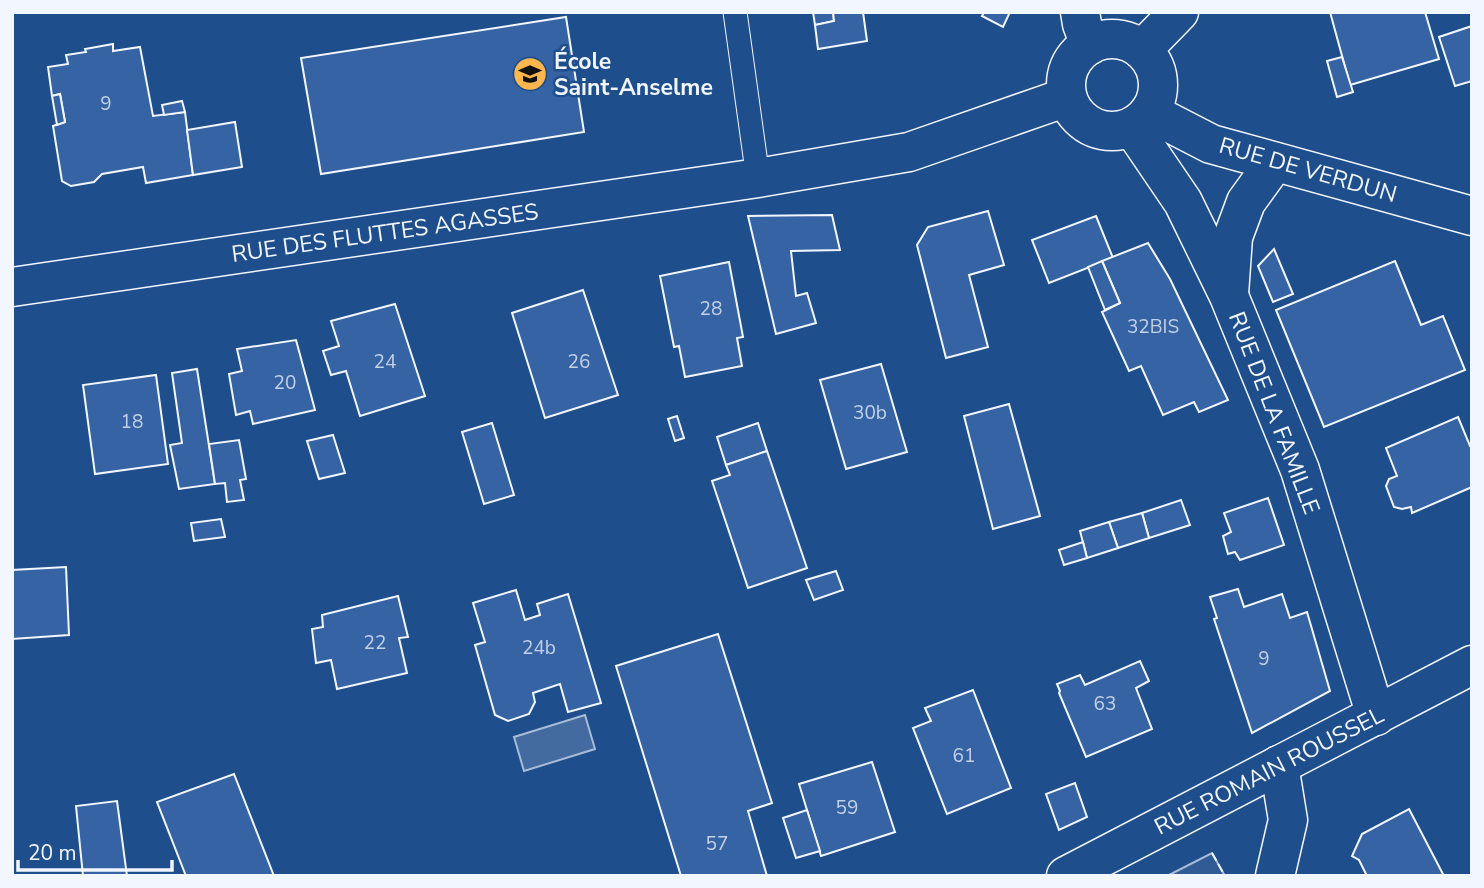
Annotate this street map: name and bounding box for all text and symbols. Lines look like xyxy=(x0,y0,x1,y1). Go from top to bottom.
place label: École Saint-Anselme xyxy=(554,46,713,103)
school or university icon: École Saint-Anselme xyxy=(511,55,549,93)
house number: 9 xyxy=(100,91,112,117)
street label: RUE DE VERDUN xyxy=(1216,130,1400,210)
street label: RUE DES FLUTTES AGASSES xyxy=(230,196,540,270)
house number: 28 xyxy=(700,296,722,322)
street label: RUE DE LA FAMILLE xyxy=(1221,307,1327,519)
house number: 32BIS xyxy=(1127,314,1179,340)
house number: 24 xyxy=(374,349,396,375)
house number: 26 xyxy=(568,349,590,375)
house number: 20 xyxy=(274,370,296,396)
house number: 30b xyxy=(853,400,887,426)
house number: 18 xyxy=(121,409,143,435)
house number: 22 xyxy=(364,630,386,656)
house number: 24b xyxy=(522,635,556,661)
house number: 9 xyxy=(1258,646,1270,672)
house number: 63 xyxy=(1094,691,1116,717)
street label: RUE ROMAIN ROUSSEL xyxy=(1149,699,1389,842)
house number: 61 xyxy=(953,743,975,769)
house number: 59 xyxy=(836,795,858,821)
scale bar xyxy=(18,828,172,872)
house number: 57 xyxy=(706,831,728,857)
text: 20 m xyxy=(28,839,77,867)

